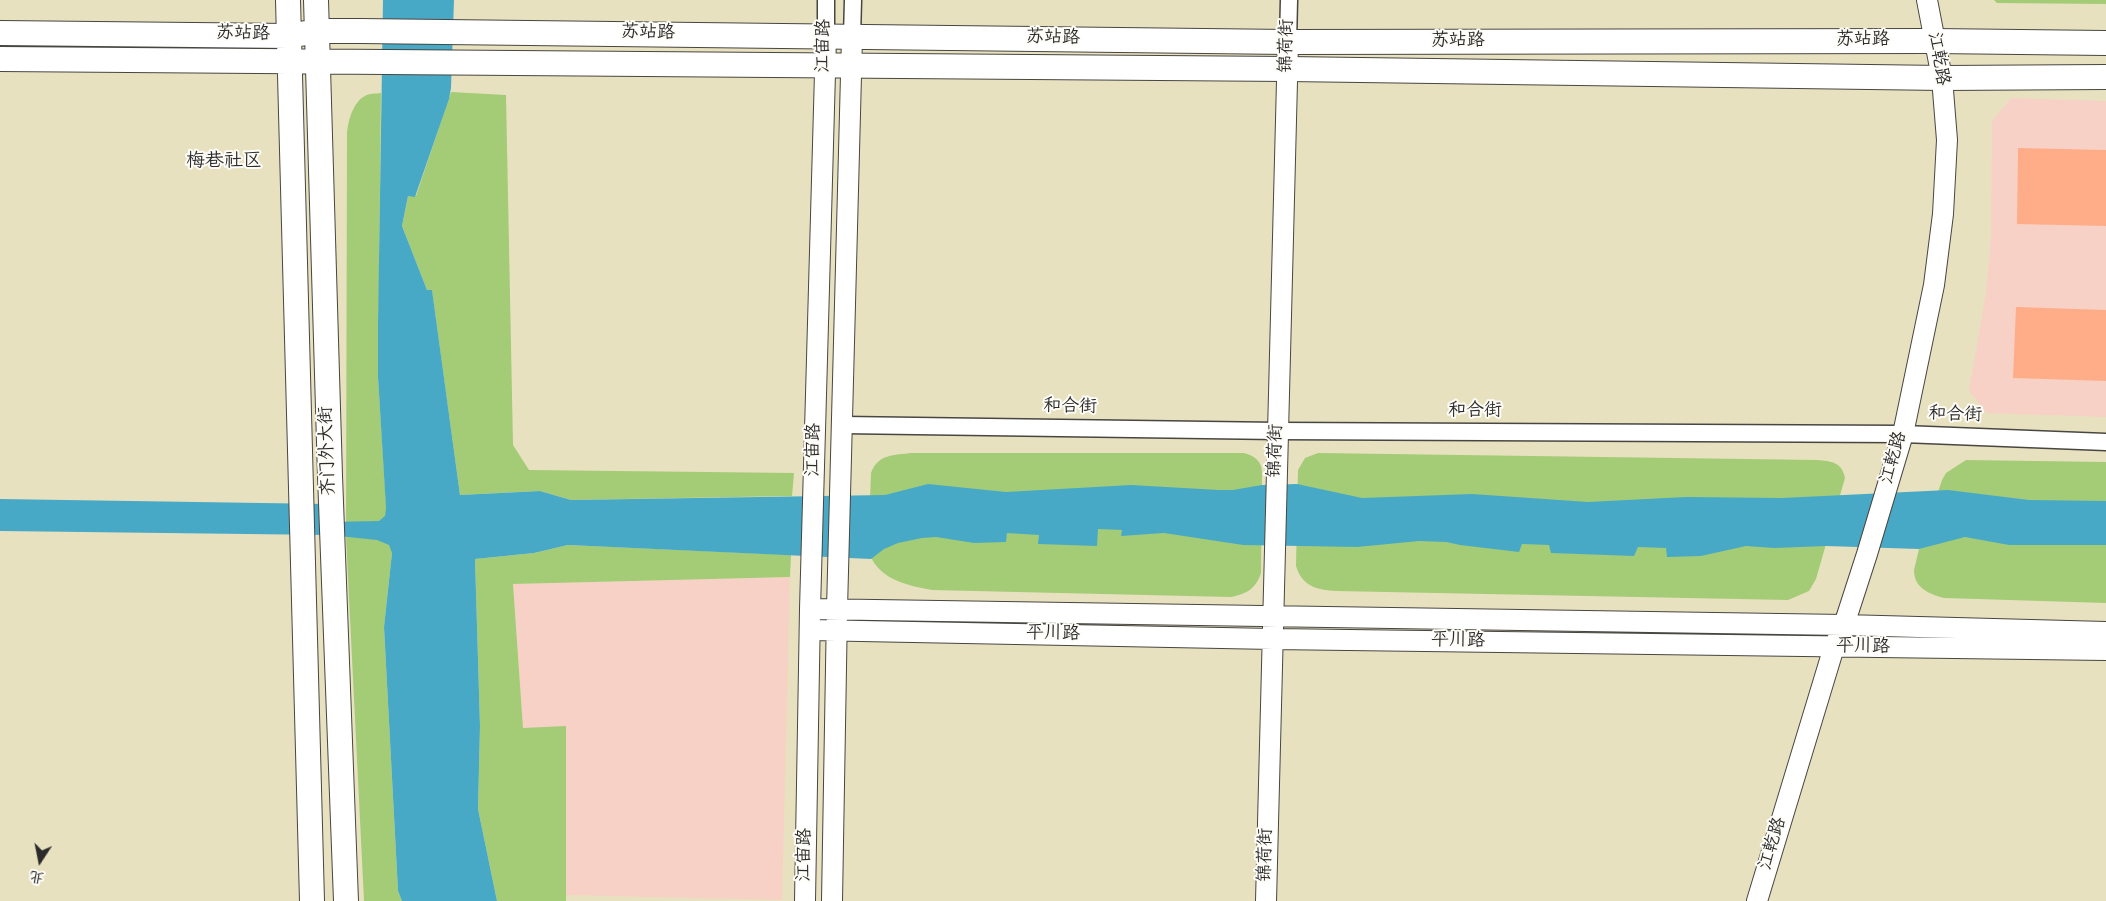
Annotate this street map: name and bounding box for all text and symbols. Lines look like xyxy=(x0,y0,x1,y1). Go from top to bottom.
street label: 江宙路 xyxy=(814,19,836,73)
street label: 锦荷街 xyxy=(1277,19,1299,73)
street label: 苏站路 xyxy=(621,23,675,45)
street label: 苏站路 xyxy=(216,24,270,46)
street label: 苏站路 xyxy=(1026,28,1080,50)
street label: 苏站路 xyxy=(1836,30,1890,52)
street label: 苏站路 xyxy=(1431,31,1485,53)
street label: 江乾路 xyxy=(1922,31,1952,87)
district label: 梅巷社区 xyxy=(186,152,262,174)
street label: 和合街 xyxy=(1043,397,1097,419)
street label: 和合街 xyxy=(1448,401,1502,423)
street label: 和合街 xyxy=(1928,404,1982,428)
street label: 齐门外大街 xyxy=(317,406,341,496)
street label: 江宙路 xyxy=(804,423,826,477)
street label: 锦荷街 xyxy=(1265,424,1289,478)
street label: 江乾路 xyxy=(1877,429,1913,487)
street label: 平川路 xyxy=(1026,624,1080,646)
street label: 平川路 xyxy=(1431,631,1485,653)
street label: 平川路 xyxy=(1836,637,1890,659)
street label: 江乾路 xyxy=(1756,815,1792,873)
street label: 江宙路 xyxy=(795,828,817,882)
street label: 锦荷街 xyxy=(1256,828,1278,882)
north arrow xyxy=(15,836,65,886)
text: 北 xyxy=(28,865,46,888)

